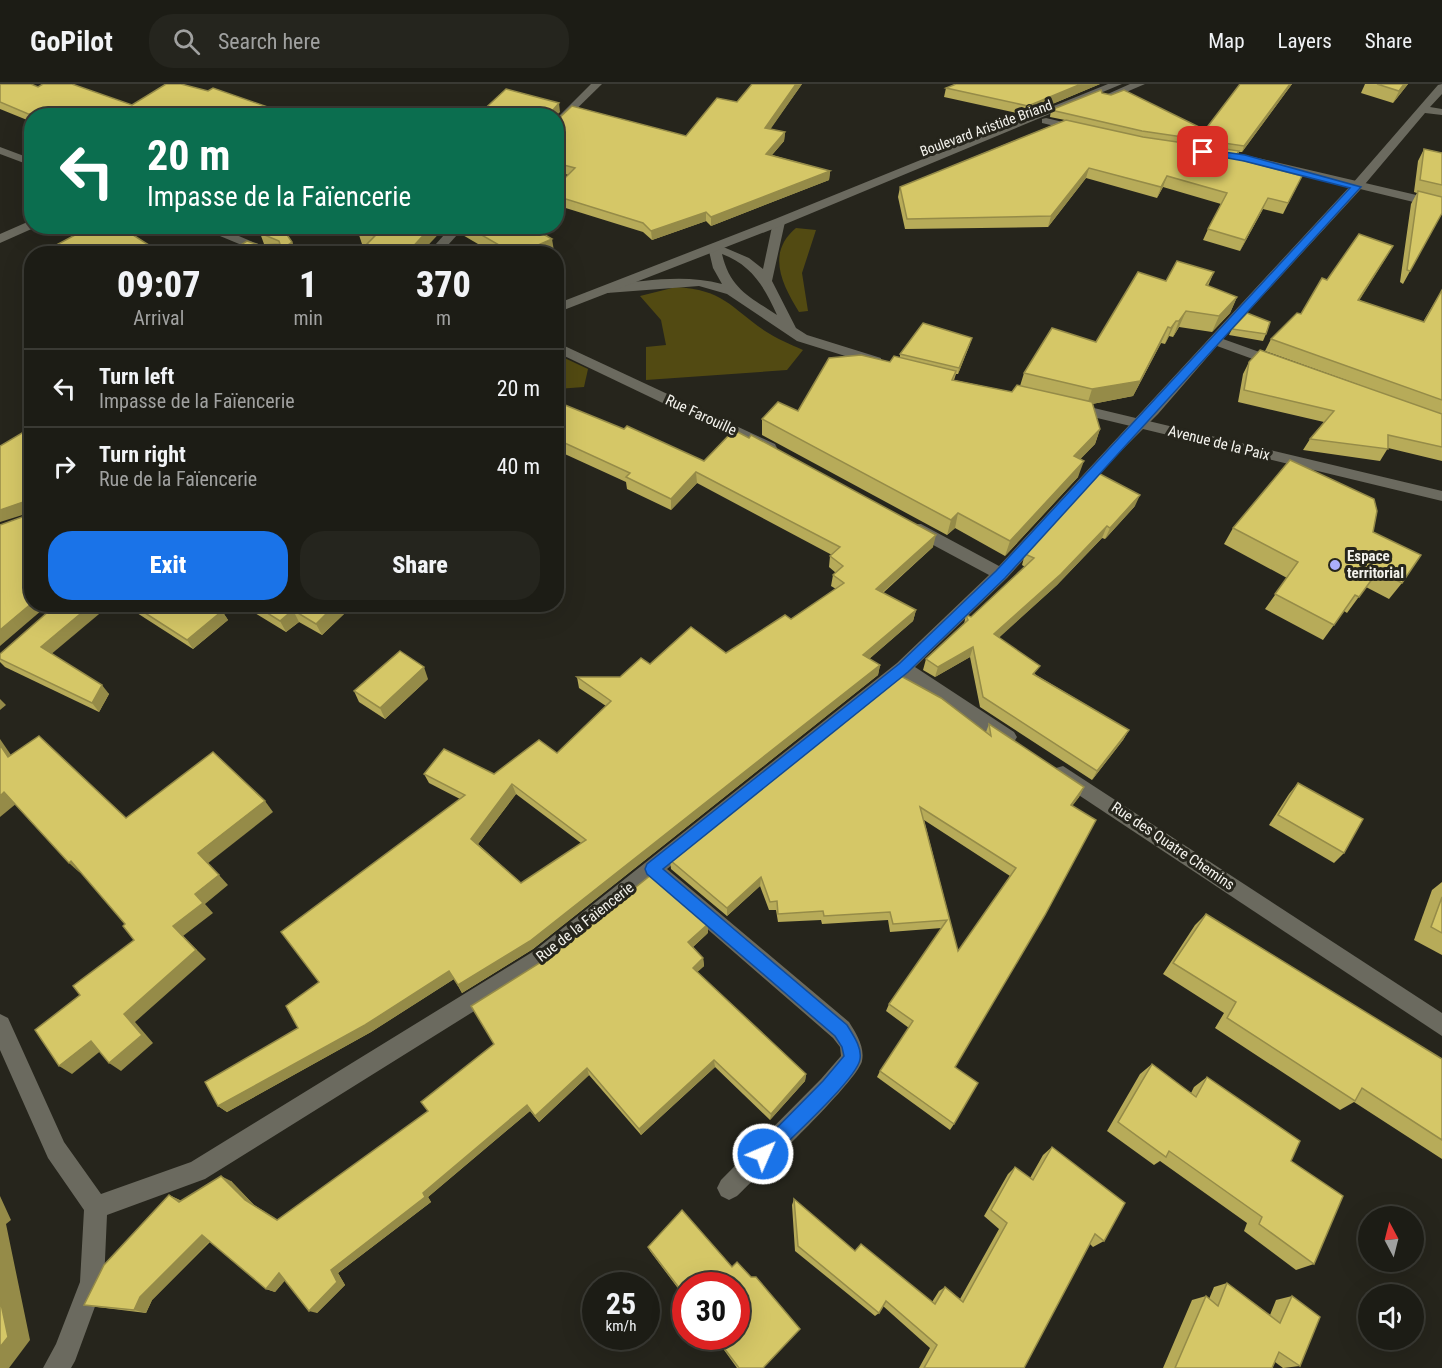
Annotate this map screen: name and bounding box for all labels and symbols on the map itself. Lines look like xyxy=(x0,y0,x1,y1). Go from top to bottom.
street label: Boulevard Aristide Briand xyxy=(918,97,1054,159)
pin xyxy=(1177,126,1228,177)
street label: Rue Farouille xyxy=(663,391,739,439)
street label: Avenue de la Paix xyxy=(1166,422,1272,464)
place label: Espace territorial xyxy=(1347,547,1404,582)
marker: Espace territorial xyxy=(1328,558,1342,572)
street label: Rue des Quatre Chemins xyxy=(1108,798,1238,894)
street label: Rue de la Faïencerie xyxy=(533,878,637,966)
position arrow xyxy=(731,1122,795,1186)
north arrow xyxy=(1358,1206,1424,1272)
speed limit sign: 30 xyxy=(672,1272,750,1350)

